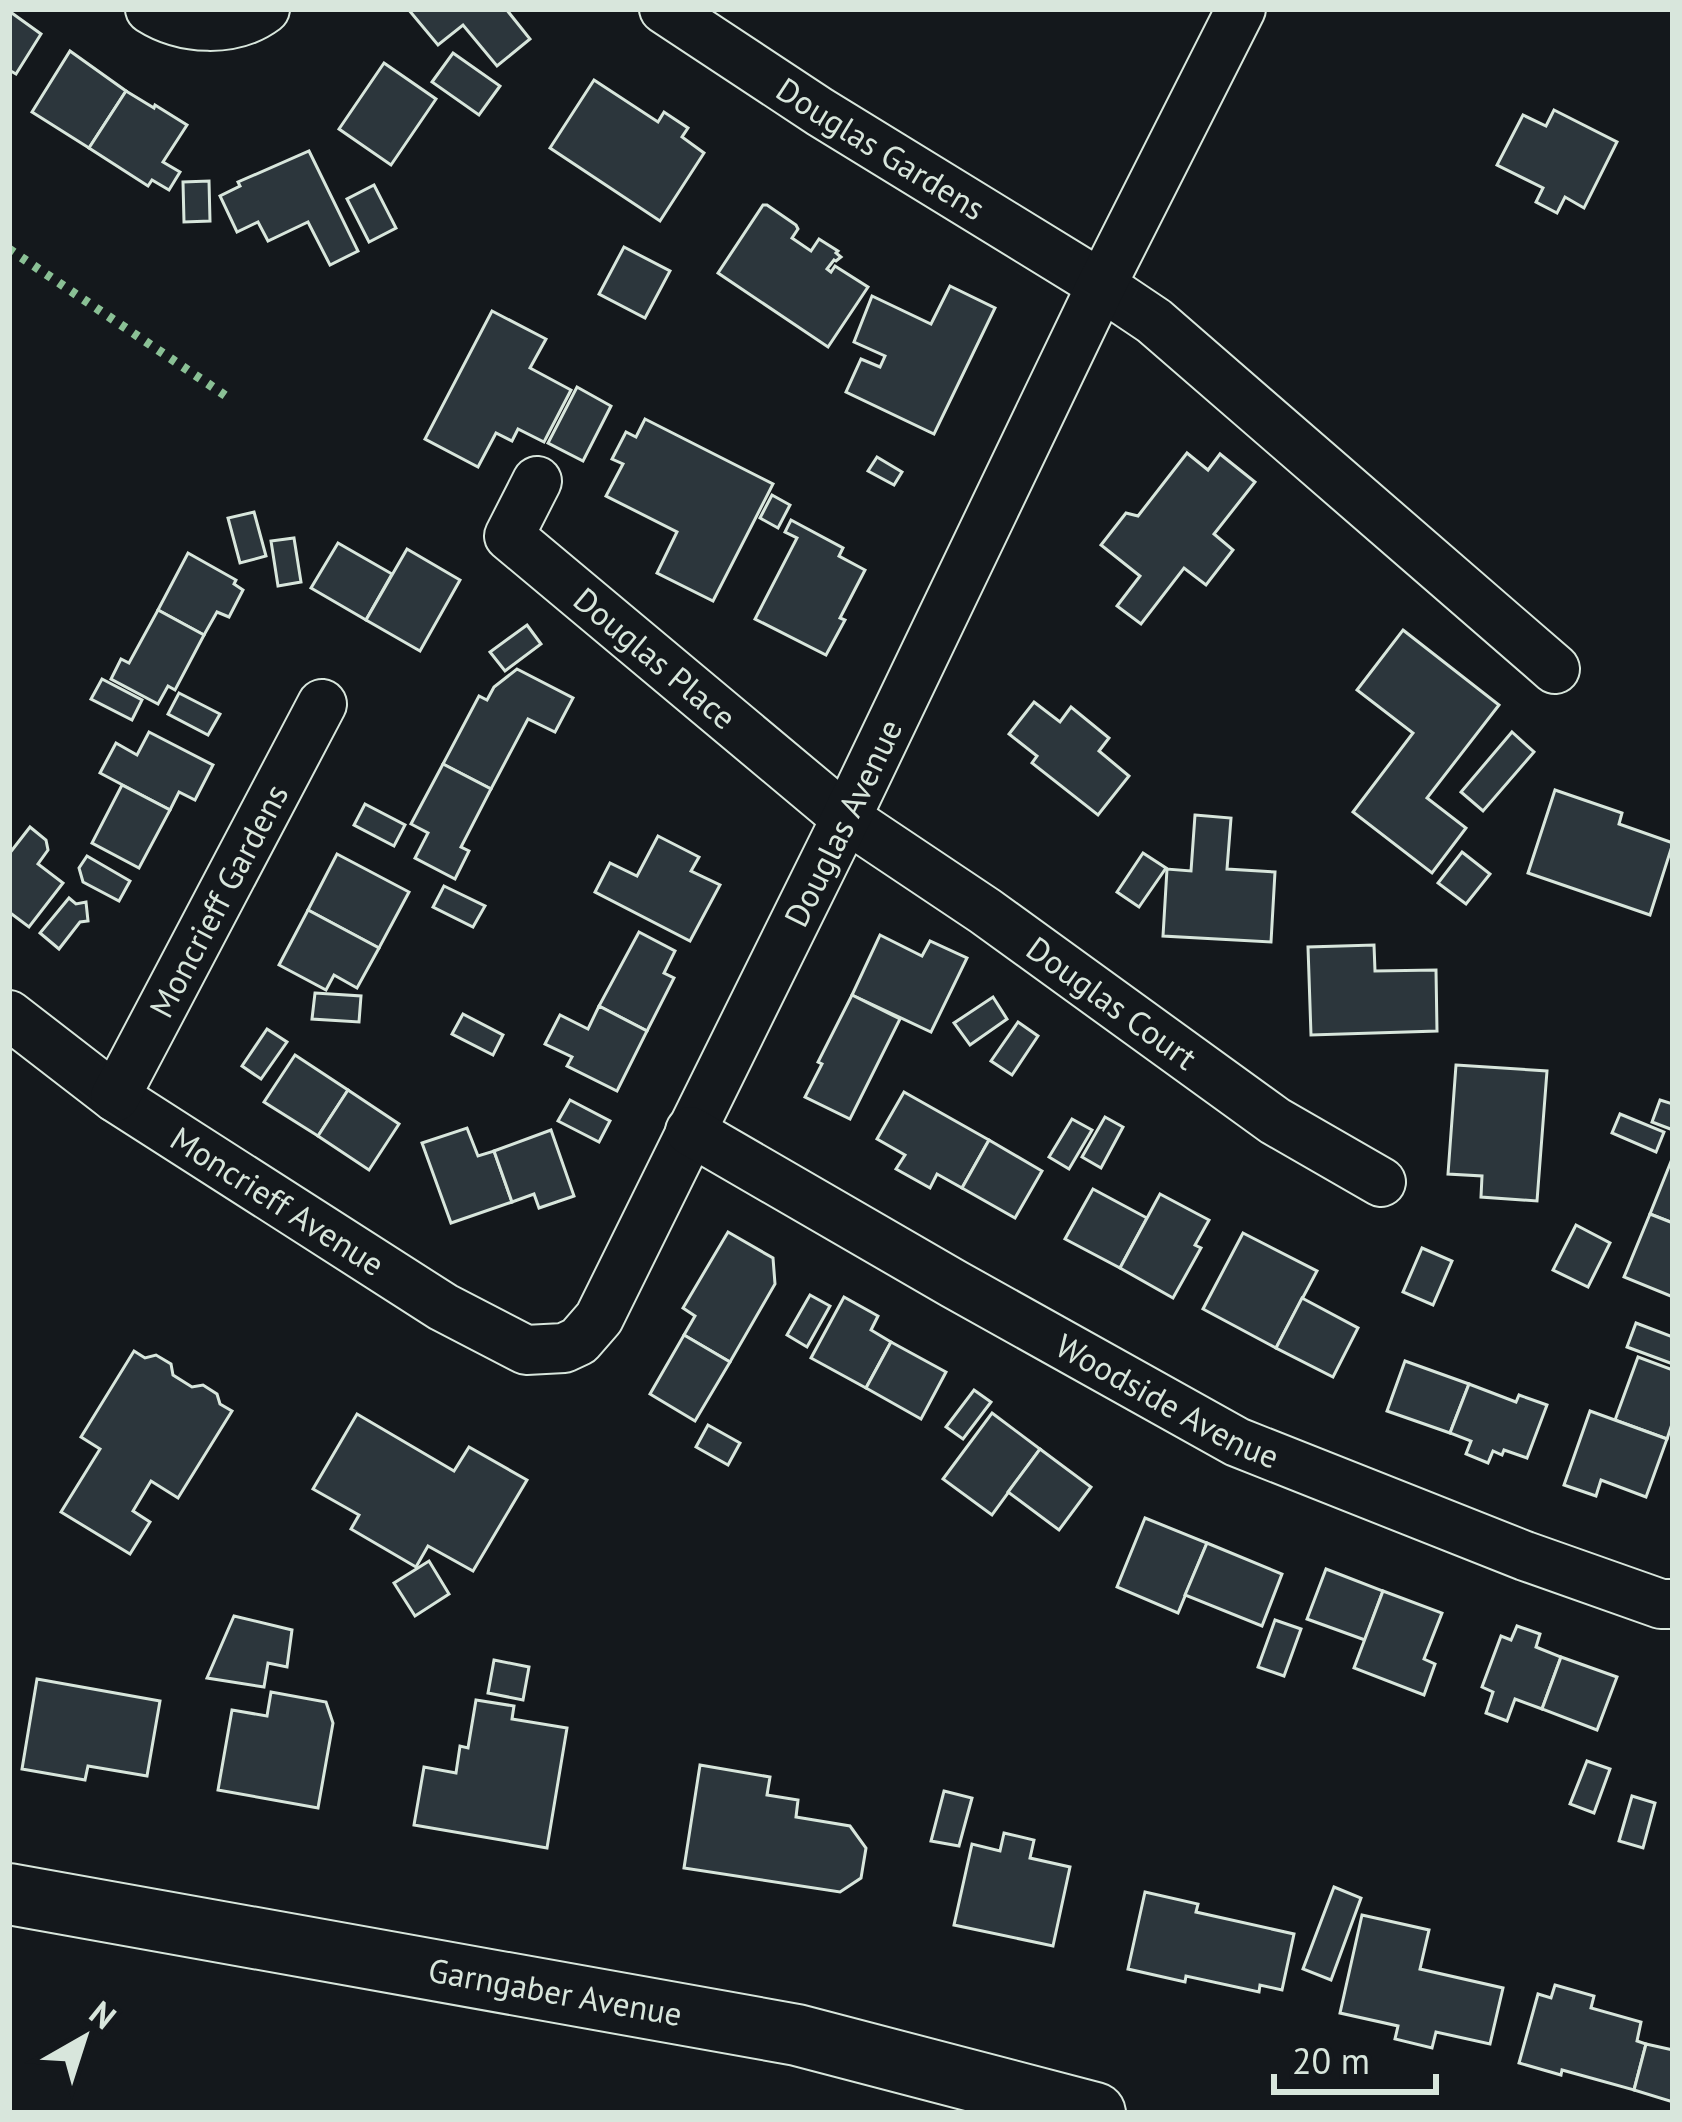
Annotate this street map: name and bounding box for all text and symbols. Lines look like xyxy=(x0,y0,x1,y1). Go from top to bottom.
street label: Douglas Gardens xyxy=(768,67,993,229)
street label: Douglas Place xyxy=(565,577,745,738)
street label: Douglas Avenue xyxy=(774,712,911,934)
street label: Moncrieff Gardens xyxy=(139,776,297,1024)
street label: Douglas Court xyxy=(1018,926,1206,1079)
street label: Moncrieff Avenue xyxy=(163,1116,393,1285)
street label: Woodside Avenue xyxy=(1049,1323,1285,1477)
street label: Garngaber Avenue xyxy=(425,1947,686,2035)
north arrow xyxy=(24,1978,144,2098)
text: N xyxy=(81,1991,125,2038)
scale bar xyxy=(1274,2020,1436,2094)
text: 20 m xyxy=(1292,2037,1370,2084)

